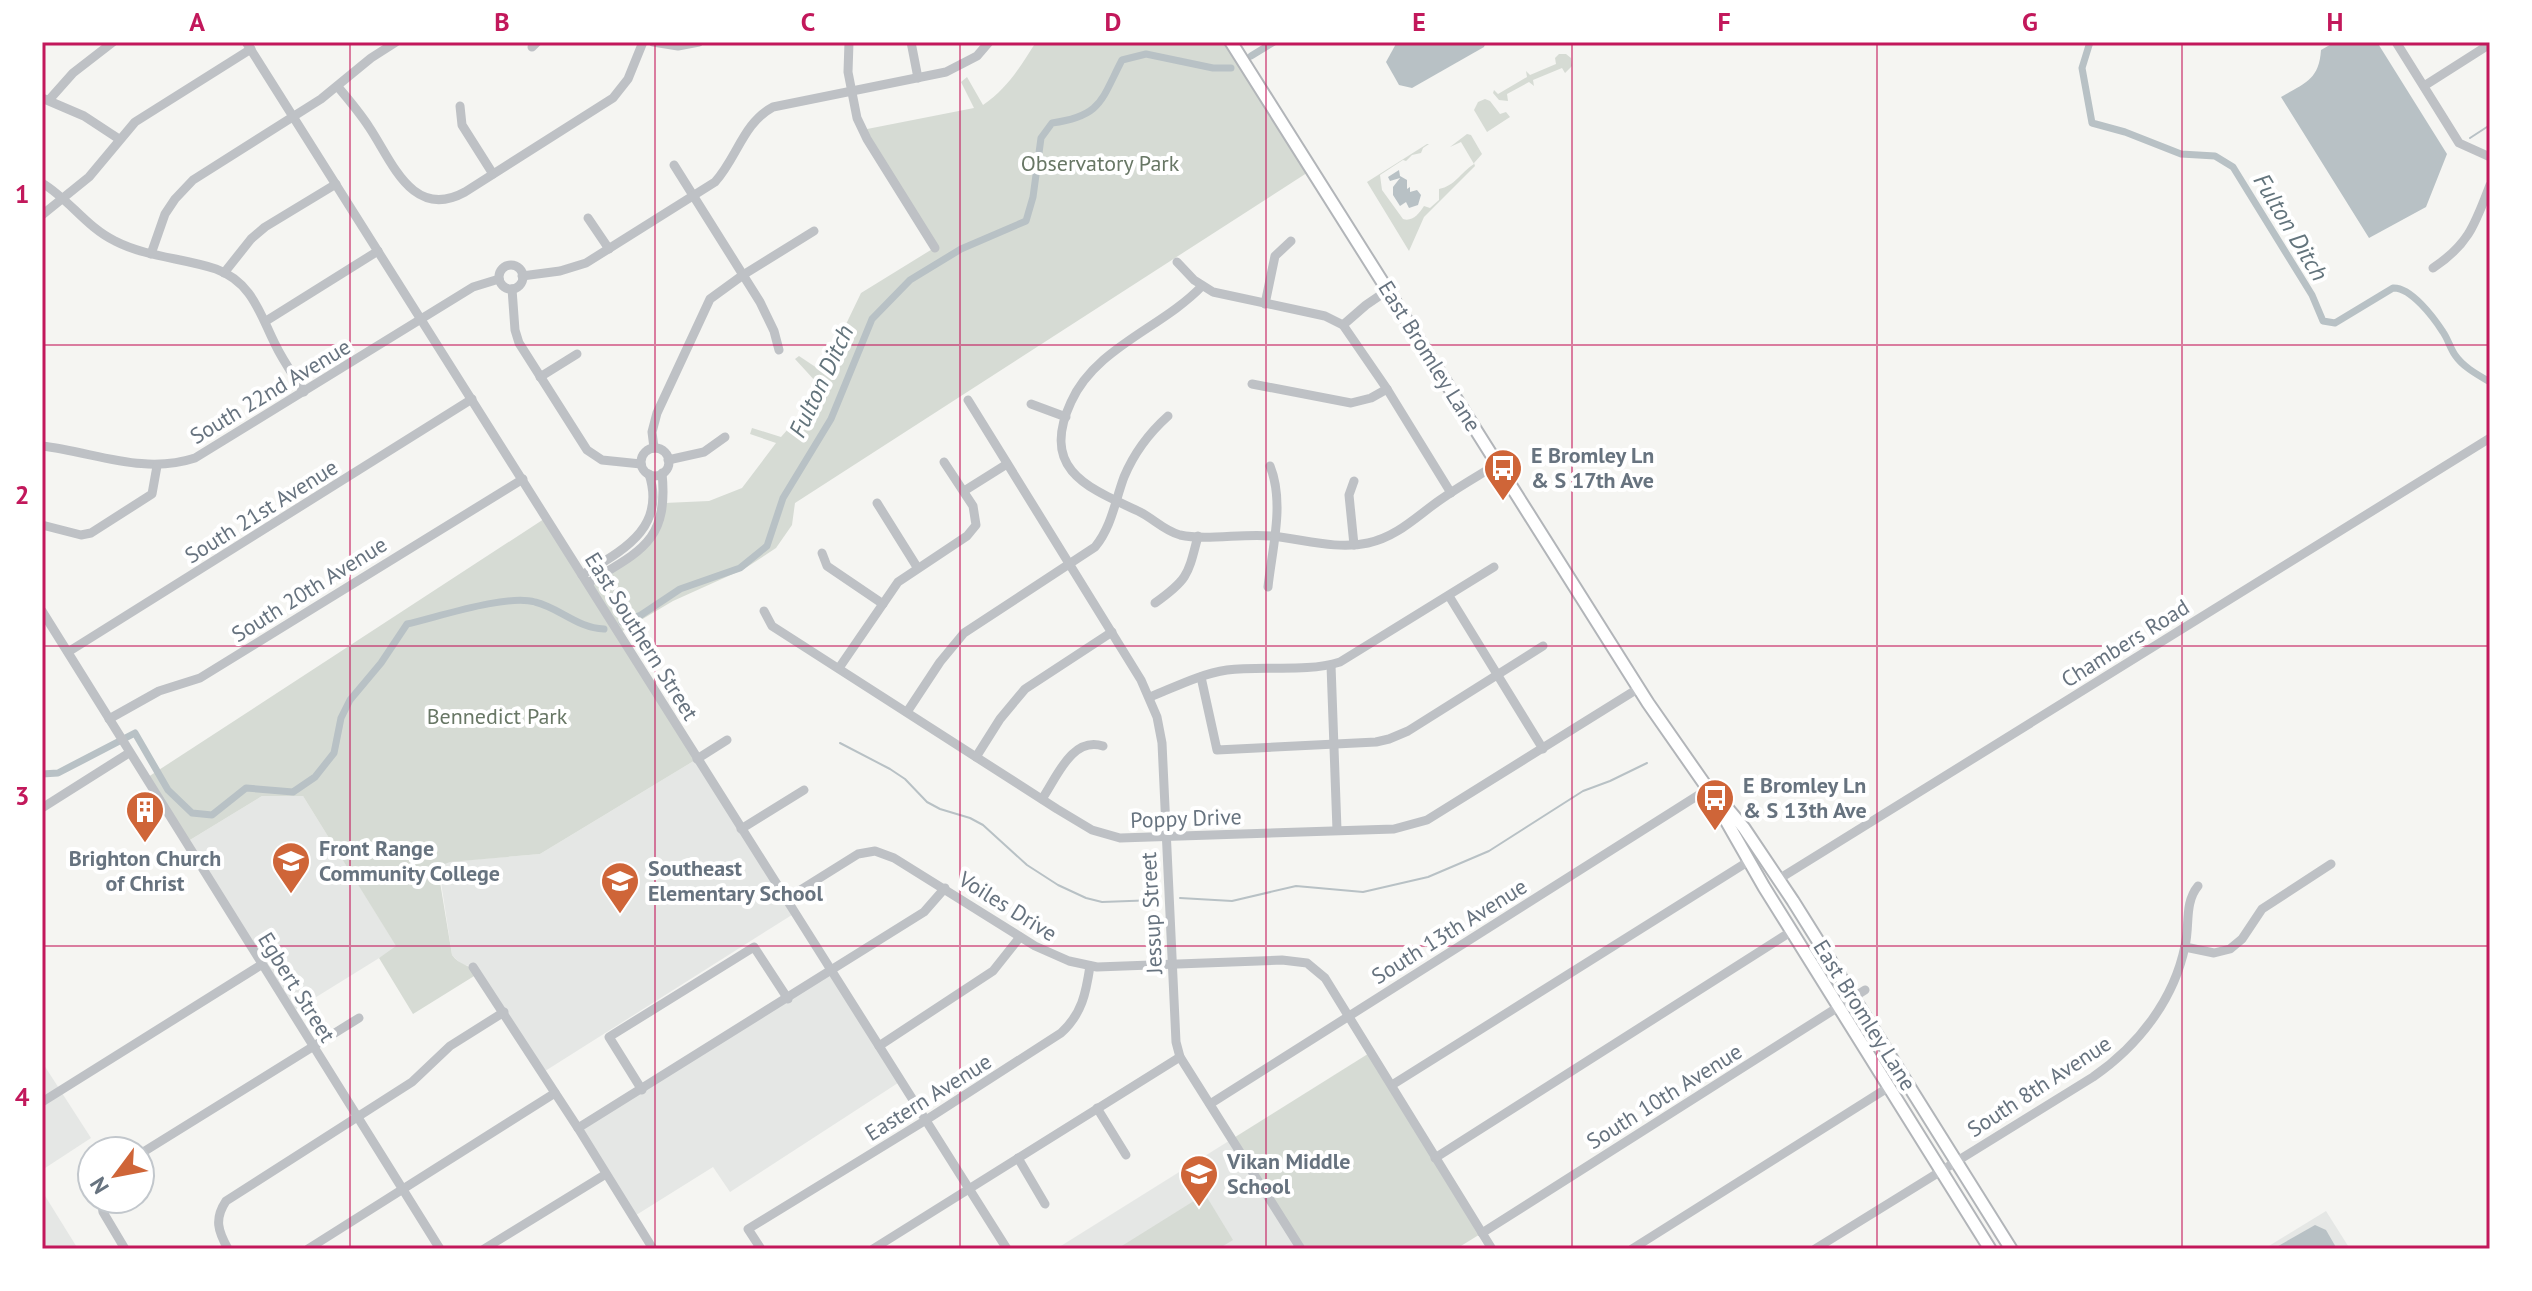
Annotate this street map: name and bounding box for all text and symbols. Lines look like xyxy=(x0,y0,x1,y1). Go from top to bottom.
text: A xyxy=(189,5,205,38)
text: B xyxy=(494,5,510,38)
text: C xyxy=(801,5,815,38)
text: D xyxy=(1105,5,1121,38)
text: E xyxy=(1412,5,1426,38)
text: F xyxy=(1717,5,1731,38)
text: G xyxy=(2022,5,2038,38)
text: H xyxy=(2327,5,2343,38)
park label: Observatory Park xyxy=(1021,149,1180,177)
water label: Fulton Ditch xyxy=(2247,167,2335,287)
text: 1 xyxy=(15,177,29,210)
street label: East Bromley Lane xyxy=(1372,275,1488,437)
water label: Fulton Ditch xyxy=(782,320,860,442)
street label: South 22nd Avenue xyxy=(185,332,355,450)
place label: E Bromley Ln & S 17th Ave xyxy=(1531,441,1654,494)
bus stop icon: E Bromley Ln & S 17th Ave xyxy=(1482,447,1524,502)
street label: South 21st Avenue xyxy=(179,453,343,569)
text: 2 xyxy=(15,478,29,511)
street label: South 20th Avenue xyxy=(226,530,392,648)
street label: East Southern Street xyxy=(579,547,705,726)
street label: Chambers Road xyxy=(2056,593,2194,693)
park label: Bennedict Park xyxy=(427,702,568,730)
place label: E Bromley Ln & S 13th Ave xyxy=(1743,771,1867,824)
bus stop icon: E Bromley Ln & S 13th Ave xyxy=(1694,777,1736,832)
text: 3 xyxy=(15,779,29,812)
building icon: Brighton Church of Christ xyxy=(124,789,166,844)
street label: Poppy Drive xyxy=(1130,802,1242,834)
place label: Front Range Community College xyxy=(319,834,500,887)
school or university icon: Front Range Community College xyxy=(270,840,312,895)
place label: Brighton Church of Christ xyxy=(69,844,221,897)
street label: Jessup Street xyxy=(1134,851,1168,976)
place label: Southeast Elementary School xyxy=(648,854,823,907)
school or university icon: Southeast Elementary School xyxy=(599,860,641,915)
street label: Voiles Drive xyxy=(953,864,1062,947)
street label: South 13th Avenue xyxy=(1366,872,1532,990)
street label: Egbert Street xyxy=(252,927,342,1048)
street label: East Bromley Lane xyxy=(1807,934,1923,1096)
street label: South 8th Avenue xyxy=(1962,1029,2116,1143)
street label: South 10th Avenue xyxy=(1581,1037,1747,1155)
street label: Eastern Avenue xyxy=(860,1047,996,1147)
text: 4 xyxy=(15,1080,30,1113)
north arrow xyxy=(76,1135,156,1215)
place label: Vikan Middle School xyxy=(1226,1147,1350,1200)
school or university icon: Vikan Middle School xyxy=(1178,1153,1220,1208)
text: N xyxy=(83,1172,115,1199)

